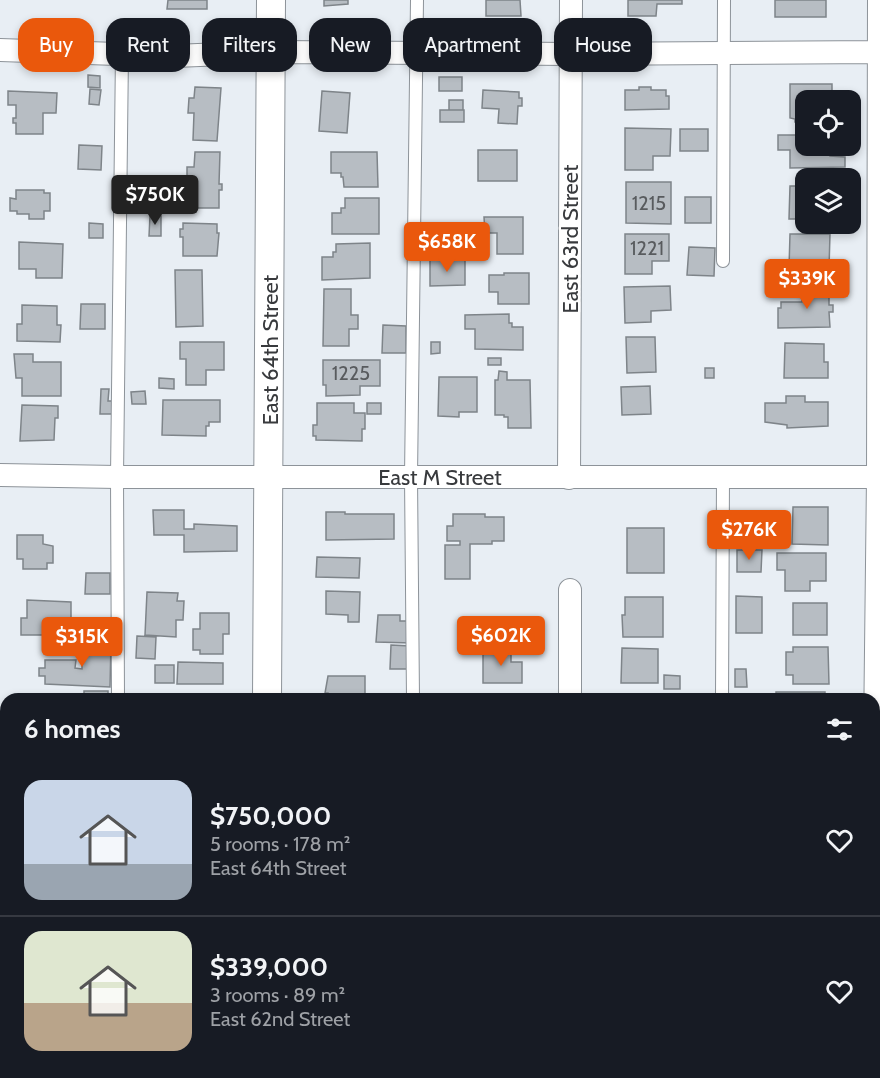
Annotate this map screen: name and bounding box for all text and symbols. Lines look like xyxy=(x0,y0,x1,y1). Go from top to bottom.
chip: Buy xyxy=(18,18,94,72)
chip: Rent xyxy=(106,18,190,72)
chip: Filters xyxy=(202,18,297,72)
chip: New xyxy=(309,18,391,72)
chip: Apartment xyxy=(403,18,542,72)
chip: House xyxy=(554,18,652,72)
map controls xyxy=(795,90,861,234)
button: locate xyxy=(795,90,861,156)
street label: East 63rd Street xyxy=(557,164,584,313)
button: layers xyxy=(795,168,861,234)
pin: $750K xyxy=(113,175,197,226)
text: $750K xyxy=(125,182,185,206)
house number: 1215 xyxy=(632,191,666,215)
pin: $658K xyxy=(405,222,489,273)
text: $658K xyxy=(418,229,476,253)
house number: 1221 xyxy=(630,236,664,260)
pin: $339K xyxy=(765,259,849,310)
text: $339K xyxy=(779,266,835,290)
street label: East 64th Street xyxy=(257,274,284,425)
house number: 1225 xyxy=(332,361,370,385)
street label: East M Street xyxy=(378,464,502,491)
pin: $276K xyxy=(707,510,791,561)
text: $276K xyxy=(721,517,777,541)
pin: $602K xyxy=(459,616,543,667)
pin: $315K xyxy=(40,617,124,668)
text: $602K xyxy=(471,623,531,647)
text: $315K xyxy=(55,624,109,648)
text: 6 homes xyxy=(24,713,121,745)
icon: filters xyxy=(823,713,856,746)
text: $750,000 xyxy=(210,800,331,832)
icon: home xyxy=(72,804,144,876)
icon: heart xyxy=(823,824,856,857)
text: 5 rooms · 178 m² xyxy=(210,832,350,856)
text: East 64th Street xyxy=(210,856,347,880)
text: $339,000 xyxy=(210,951,328,983)
icon: home xyxy=(72,955,144,1027)
icon: heart xyxy=(823,975,856,1008)
text: 3 rooms · 89 m² xyxy=(210,983,345,1007)
text: East 62nd Street xyxy=(210,1007,350,1031)

